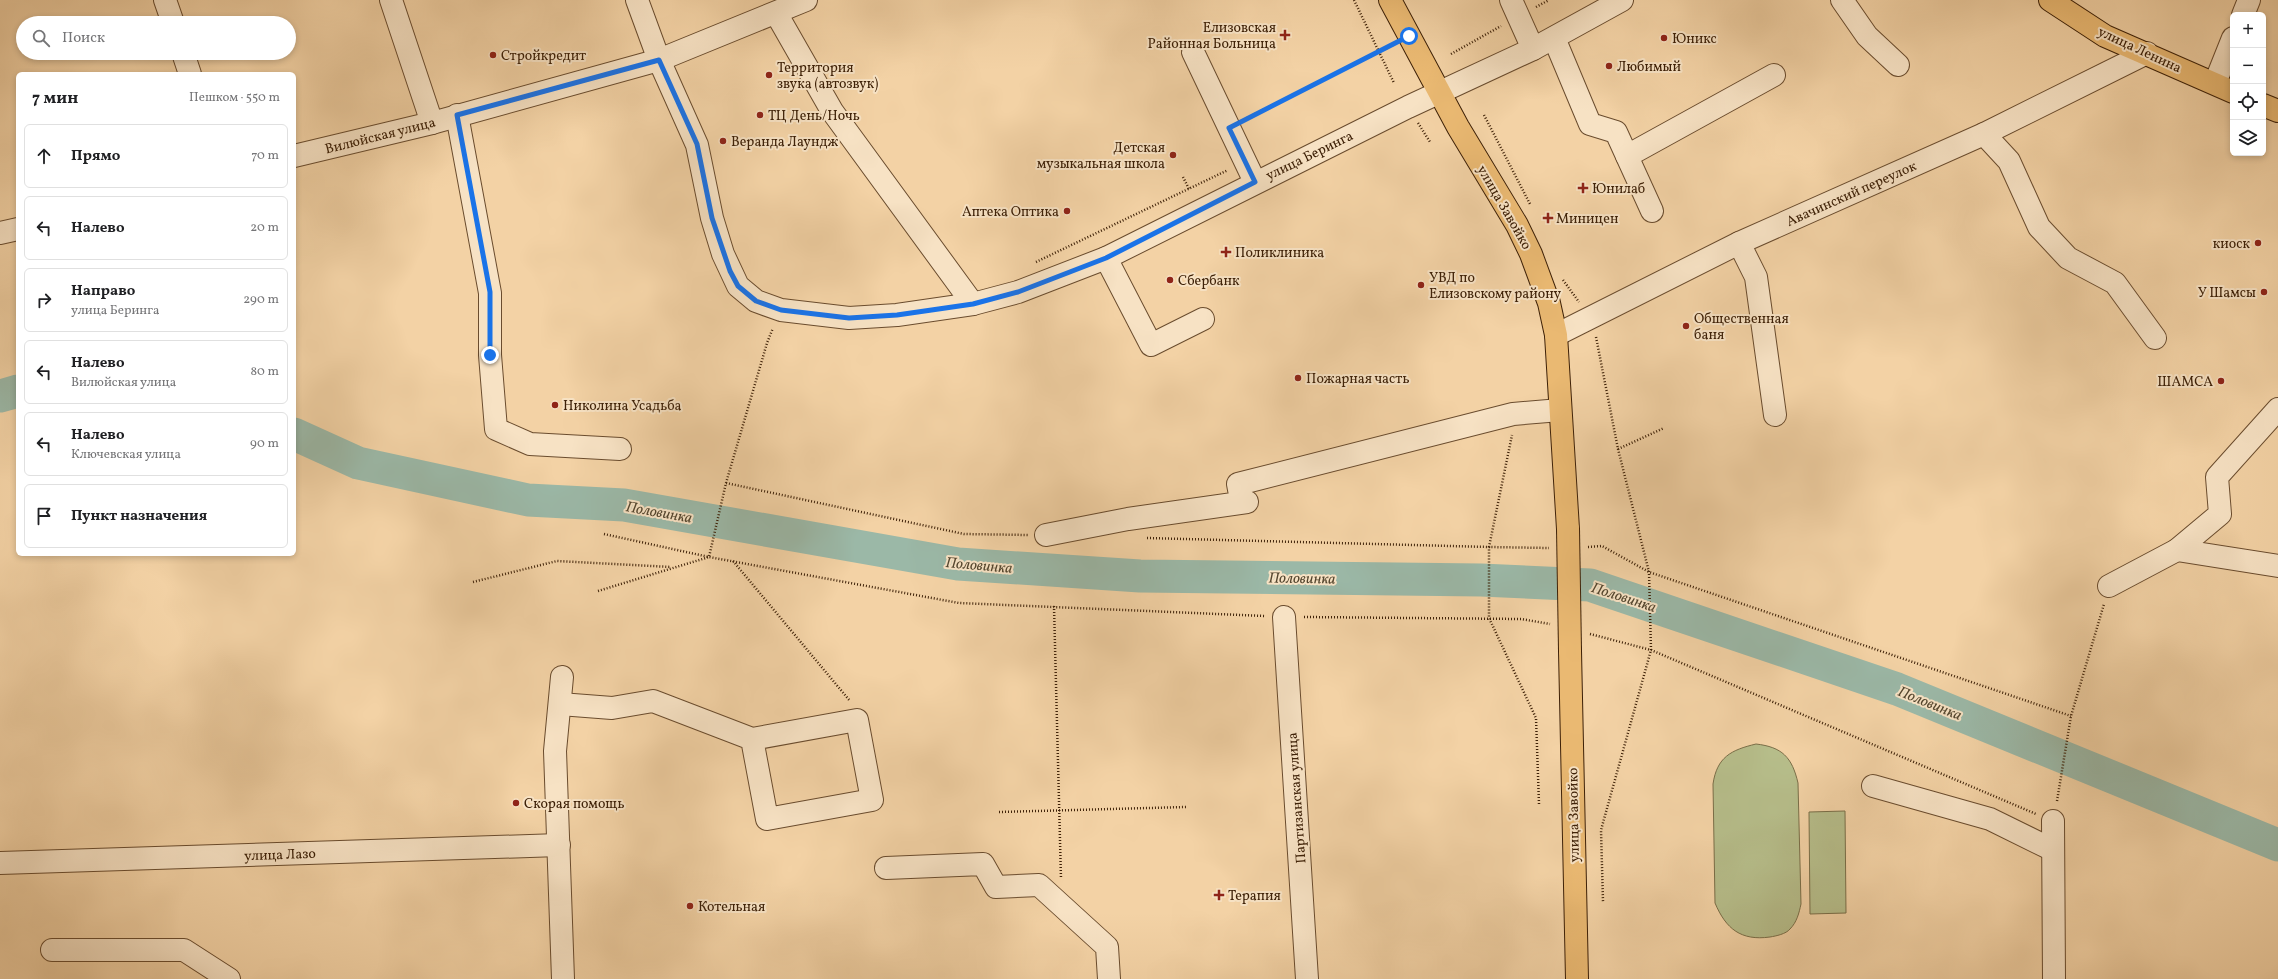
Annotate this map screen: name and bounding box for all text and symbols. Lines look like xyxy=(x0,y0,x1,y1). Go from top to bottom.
map controls xyxy=(2230,12,2266,156)
button: + xyxy=(2230,12,2266,48)
search box xyxy=(16,16,296,60)
place label: Елизовская Районная Больница xyxy=(1148,19,1276,54)
street label: улица Ленина xyxy=(2094,23,2184,78)
icon: search xyxy=(30,27,52,49)
route start xyxy=(1400,27,1418,45)
text: Поиск xyxy=(62,28,105,49)
marker: Елизовская Районная Больница xyxy=(1279,29,1291,41)
place label: Юникс xyxy=(1672,30,1717,49)
marker: Юникс xyxy=(1659,33,1669,43)
place label: Стройкредит xyxy=(501,47,586,66)
button: − xyxy=(2230,48,2266,84)
marker: Стройкредит xyxy=(488,50,498,60)
place label: Любимый xyxy=(1617,58,1681,77)
place label: Территория звука (автозвук) xyxy=(777,59,878,94)
marker: Любимый xyxy=(1604,61,1614,71)
marker: Территория звука (автозвук) xyxy=(764,70,774,80)
button: locate xyxy=(2230,84,2266,120)
text: 7 мин xyxy=(32,87,78,110)
text: Пешком · 550 m xyxy=(189,89,280,107)
place label: ТЦ День/Ночь xyxy=(768,107,860,126)
marker: ТЦ День/Ночь xyxy=(755,110,765,120)
street label: Вилюйская улица xyxy=(323,114,438,159)
button: layers xyxy=(2230,120,2266,156)
street label: улица Беринга xyxy=(1263,127,1357,186)
place label: Веранда Лаундж xyxy=(731,133,838,152)
marker: Веранда Лаундж xyxy=(718,136,728,146)
place label: Детская музыкальная школа xyxy=(1037,139,1165,174)
icon: ahead xyxy=(33,145,55,167)
text: Прямо xyxy=(71,146,120,167)
text: 70 m xyxy=(251,147,279,165)
marker: Детская музыкальная школа xyxy=(1168,150,1178,160)
street label: Авачинский переулок xyxy=(1784,157,1920,232)
street label: улица Завойко xyxy=(1472,162,1536,253)
place label: Юнилаб xyxy=(1592,180,1645,199)
marker: Юнилаб xyxy=(1577,182,1589,194)
place label: Аптека Оптика xyxy=(962,203,1059,222)
marker: Аптека Оптика xyxy=(1062,206,1072,216)
place label: Миницен xyxy=(1556,210,1619,229)
marker: Миницен xyxy=(1543,213,1553,223)
icon: left xyxy=(33,217,55,239)
text: Налево xyxy=(71,218,125,239)
text: 20 m xyxy=(250,219,279,237)
place label: киоск xyxy=(2213,235,2251,254)
marker: киоск xyxy=(2253,238,2263,248)
place label: Поликлиника xyxy=(1235,244,1324,263)
marker: Поликлиника xyxy=(1220,246,1232,258)
place label: УВД по Елизовскому району xyxy=(1429,269,1562,304)
place label: Сбербанк xyxy=(1178,272,1240,291)
marker: Сбербанк xyxy=(1165,275,1175,285)
marker: УВД по Елизовскому району xyxy=(1416,280,1426,290)
text: Направо xyxy=(71,281,135,302)
place label: У Шамсы xyxy=(2198,284,2256,303)
marker: У Шамсы xyxy=(2259,287,2269,297)
icon: right xyxy=(33,289,55,311)
text: 290 m xyxy=(243,291,279,309)
text: улица Беринга xyxy=(71,302,159,320)
place label: Общественная баня xyxy=(1694,310,1789,345)
marker: Общественная баня xyxy=(1681,321,1691,331)
route end xyxy=(481,346,499,364)
text: Налево xyxy=(71,353,125,374)
icon: left xyxy=(33,361,55,383)
text: 80 m xyxy=(250,363,279,381)
place label: Пожарная часть xyxy=(1306,370,1409,389)
marker: Пожарная часть xyxy=(1293,373,1303,383)
place label: ШАМСА xyxy=(2157,373,2213,392)
text: Вилюйская улица xyxy=(71,374,176,392)
marker: ШАМСА xyxy=(2216,376,2226,386)
place label: Николина Усадьба xyxy=(563,397,682,416)
marker: Николина Усадьба xyxy=(550,400,560,410)
text: Налево xyxy=(71,425,125,446)
icon: left xyxy=(33,433,55,455)
text: 90 m xyxy=(250,435,279,453)
text: Ключевская улица xyxy=(71,446,181,464)
water label: Половинка xyxy=(624,497,694,530)
icon: arrive xyxy=(33,505,55,527)
text: Пункт назначения xyxy=(71,506,207,527)
water label: Половинка xyxy=(945,553,1013,580)
water label: Половинка xyxy=(1268,568,1336,591)
water label: Половинка xyxy=(1588,578,1659,619)
water label: Половинка xyxy=(1894,682,1964,727)
street label: Партизанская улица xyxy=(1283,732,1312,864)
street label: улица Завойко xyxy=(1564,768,1585,862)
place label: Скорая помощь xyxy=(524,795,625,814)
marker: Скорая помощь xyxy=(511,798,521,808)
street label: улица Лазо xyxy=(244,845,316,866)
place label: Терапия xyxy=(1228,887,1281,906)
marker: Терапия xyxy=(1213,889,1225,901)
place label: Котельная xyxy=(698,898,765,917)
marker: Котельная xyxy=(685,901,695,911)

